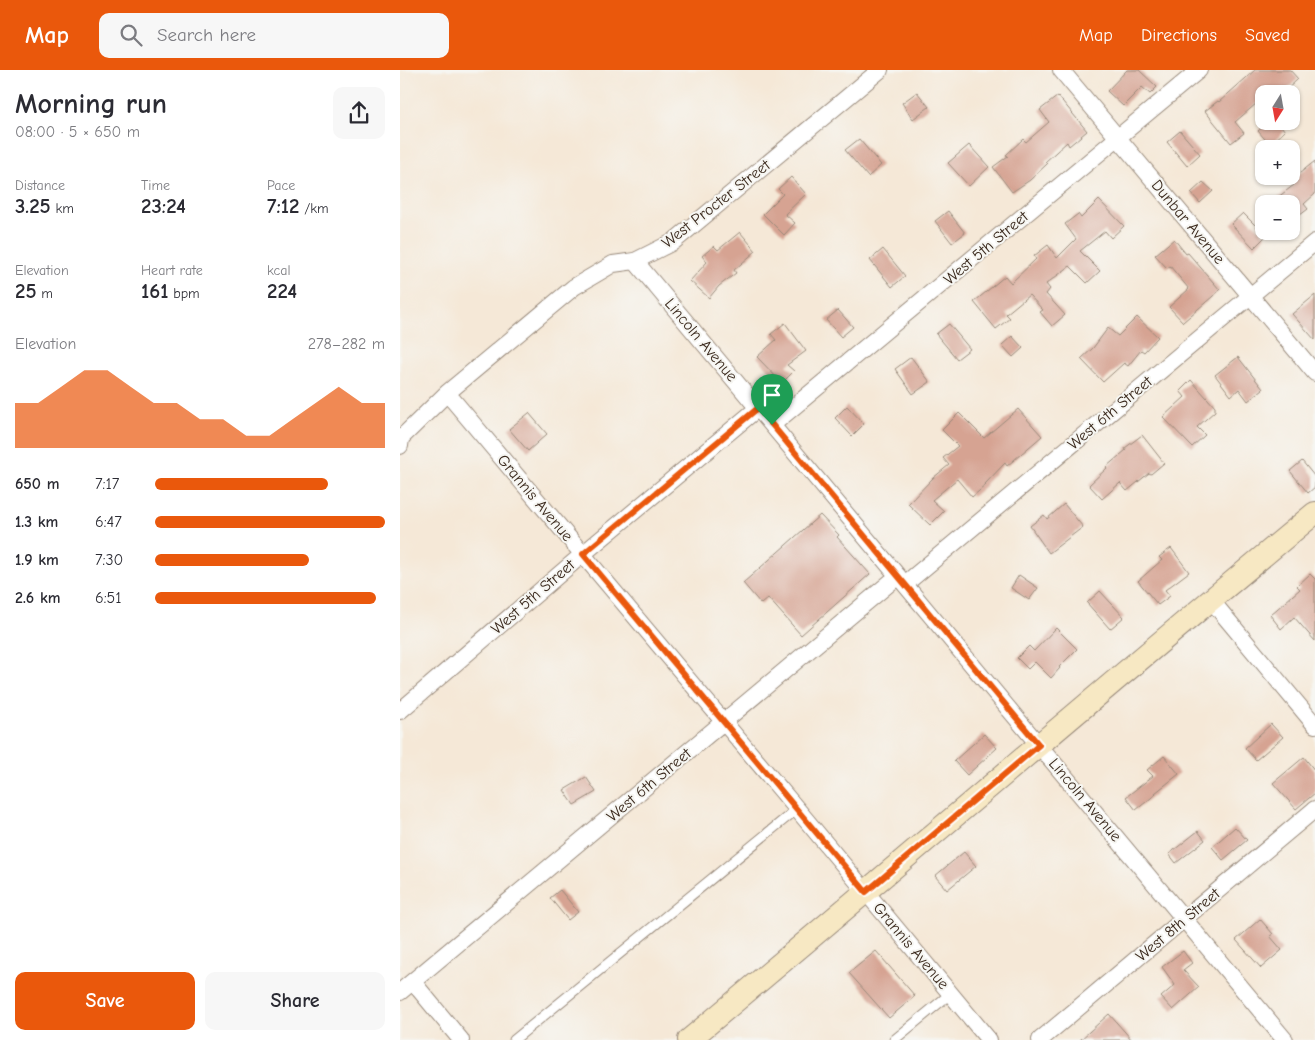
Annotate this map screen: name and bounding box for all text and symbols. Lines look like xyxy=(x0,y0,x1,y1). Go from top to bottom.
search box xyxy=(99,13,449,58)
text: Map xyxy=(25,21,69,49)
icon: search xyxy=(117,21,145,49)
text: Search here xyxy=(157,24,256,46)
text: Map xyxy=(1079,25,1113,46)
text: Directions xyxy=(1141,25,1217,46)
text: Saved xyxy=(1245,25,1290,46)
north arrow xyxy=(1255,85,1300,130)
map controls xyxy=(1255,85,1300,240)
button: share xyxy=(333,87,385,139)
text: Morning run xyxy=(15,88,167,120)
text: 08:00 · 5 × 650 m xyxy=(15,123,140,141)
button: + xyxy=(1255,140,1300,185)
street label: West Procter Street xyxy=(658,156,774,252)
street label: Dunbar Avenue xyxy=(1148,176,1228,268)
text: Distance xyxy=(15,177,65,194)
text: Time xyxy=(141,177,170,194)
text: Pace xyxy=(267,177,295,194)
text: 3.25 xyxy=(15,194,51,218)
text: 23:24 xyxy=(141,194,186,218)
text: 7:12 xyxy=(267,194,300,218)
button: − xyxy=(1255,195,1300,240)
text: km xyxy=(51,200,74,217)
text: /km xyxy=(300,200,329,217)
street label: West 5th Street xyxy=(940,207,1032,289)
text: Elevation xyxy=(15,262,69,279)
text: Heart rate xyxy=(141,262,203,279)
text: kcal xyxy=(267,262,291,279)
text: 25 xyxy=(15,279,37,303)
text: 161 xyxy=(141,279,169,303)
text: 224 xyxy=(267,279,297,303)
text: m xyxy=(37,285,53,302)
text: bpm xyxy=(169,285,200,302)
street label: Lincoln Avenue xyxy=(661,295,741,385)
text: Elevation xyxy=(15,335,76,353)
text: 278–282 m xyxy=(308,335,385,353)
street label: West 6th Street xyxy=(1064,372,1156,454)
pin xyxy=(751,374,793,425)
icon: arrive xyxy=(758,381,786,409)
street label: Grannis Avenue xyxy=(493,451,577,545)
text: 650 m xyxy=(15,475,59,493)
text: 7:17 xyxy=(95,475,119,493)
text: 1.3 km xyxy=(15,513,58,531)
text: 6:47 xyxy=(95,513,122,531)
text: 1.9 km xyxy=(15,551,59,569)
text: 7:30 xyxy=(95,551,123,569)
street label: West 5th Street xyxy=(488,556,579,638)
text: 2.6 km xyxy=(15,589,60,607)
text: 6:51 xyxy=(95,589,122,607)
street label: West 6th Street xyxy=(603,744,695,826)
street label: Lincoln Avenue xyxy=(1045,755,1125,845)
street label: West 8th Street xyxy=(1132,884,1224,965)
street label: Grannis Avenue xyxy=(869,899,953,993)
button: Save xyxy=(15,972,195,1030)
button: Share xyxy=(205,972,385,1030)

